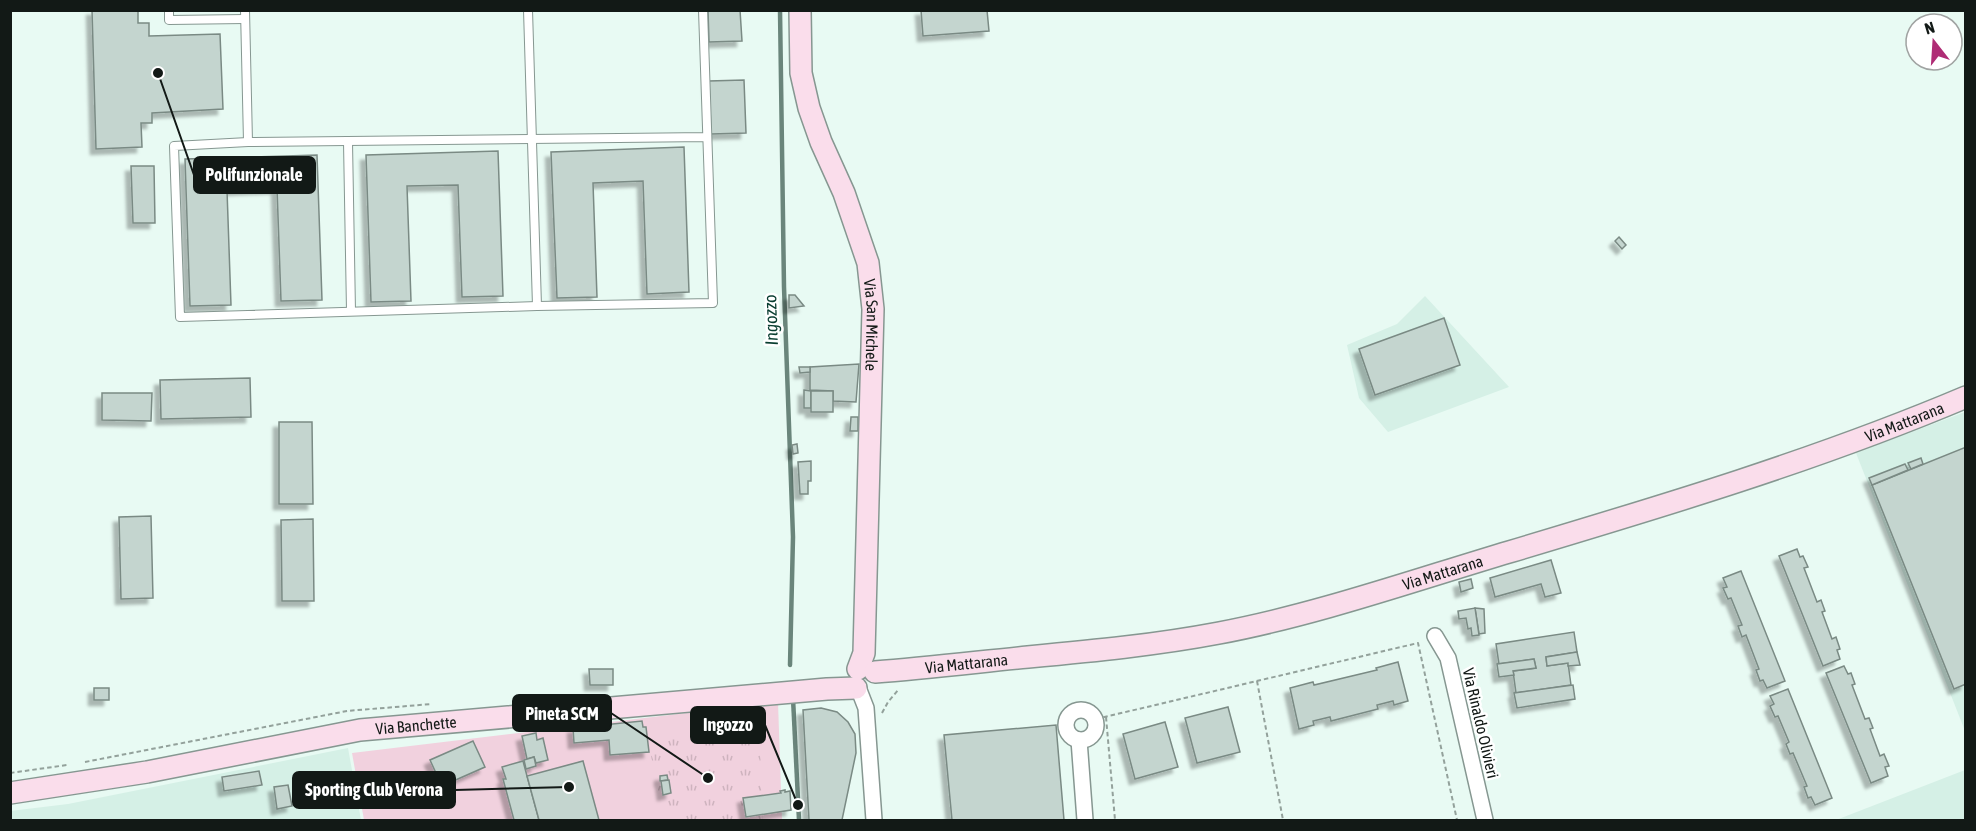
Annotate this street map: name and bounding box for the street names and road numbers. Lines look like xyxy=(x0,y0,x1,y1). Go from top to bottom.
street label: Via San Michele xyxy=(861,278,882,371)
street label: Via Mattarana xyxy=(1862,398,1946,445)
street label: Via Mattarana xyxy=(1400,551,1485,593)
street label: Via Mattarana xyxy=(924,650,1009,676)
street label: Via Rinaldo Olivieri xyxy=(1460,666,1502,780)
street label: Via Banchette xyxy=(375,713,457,738)

